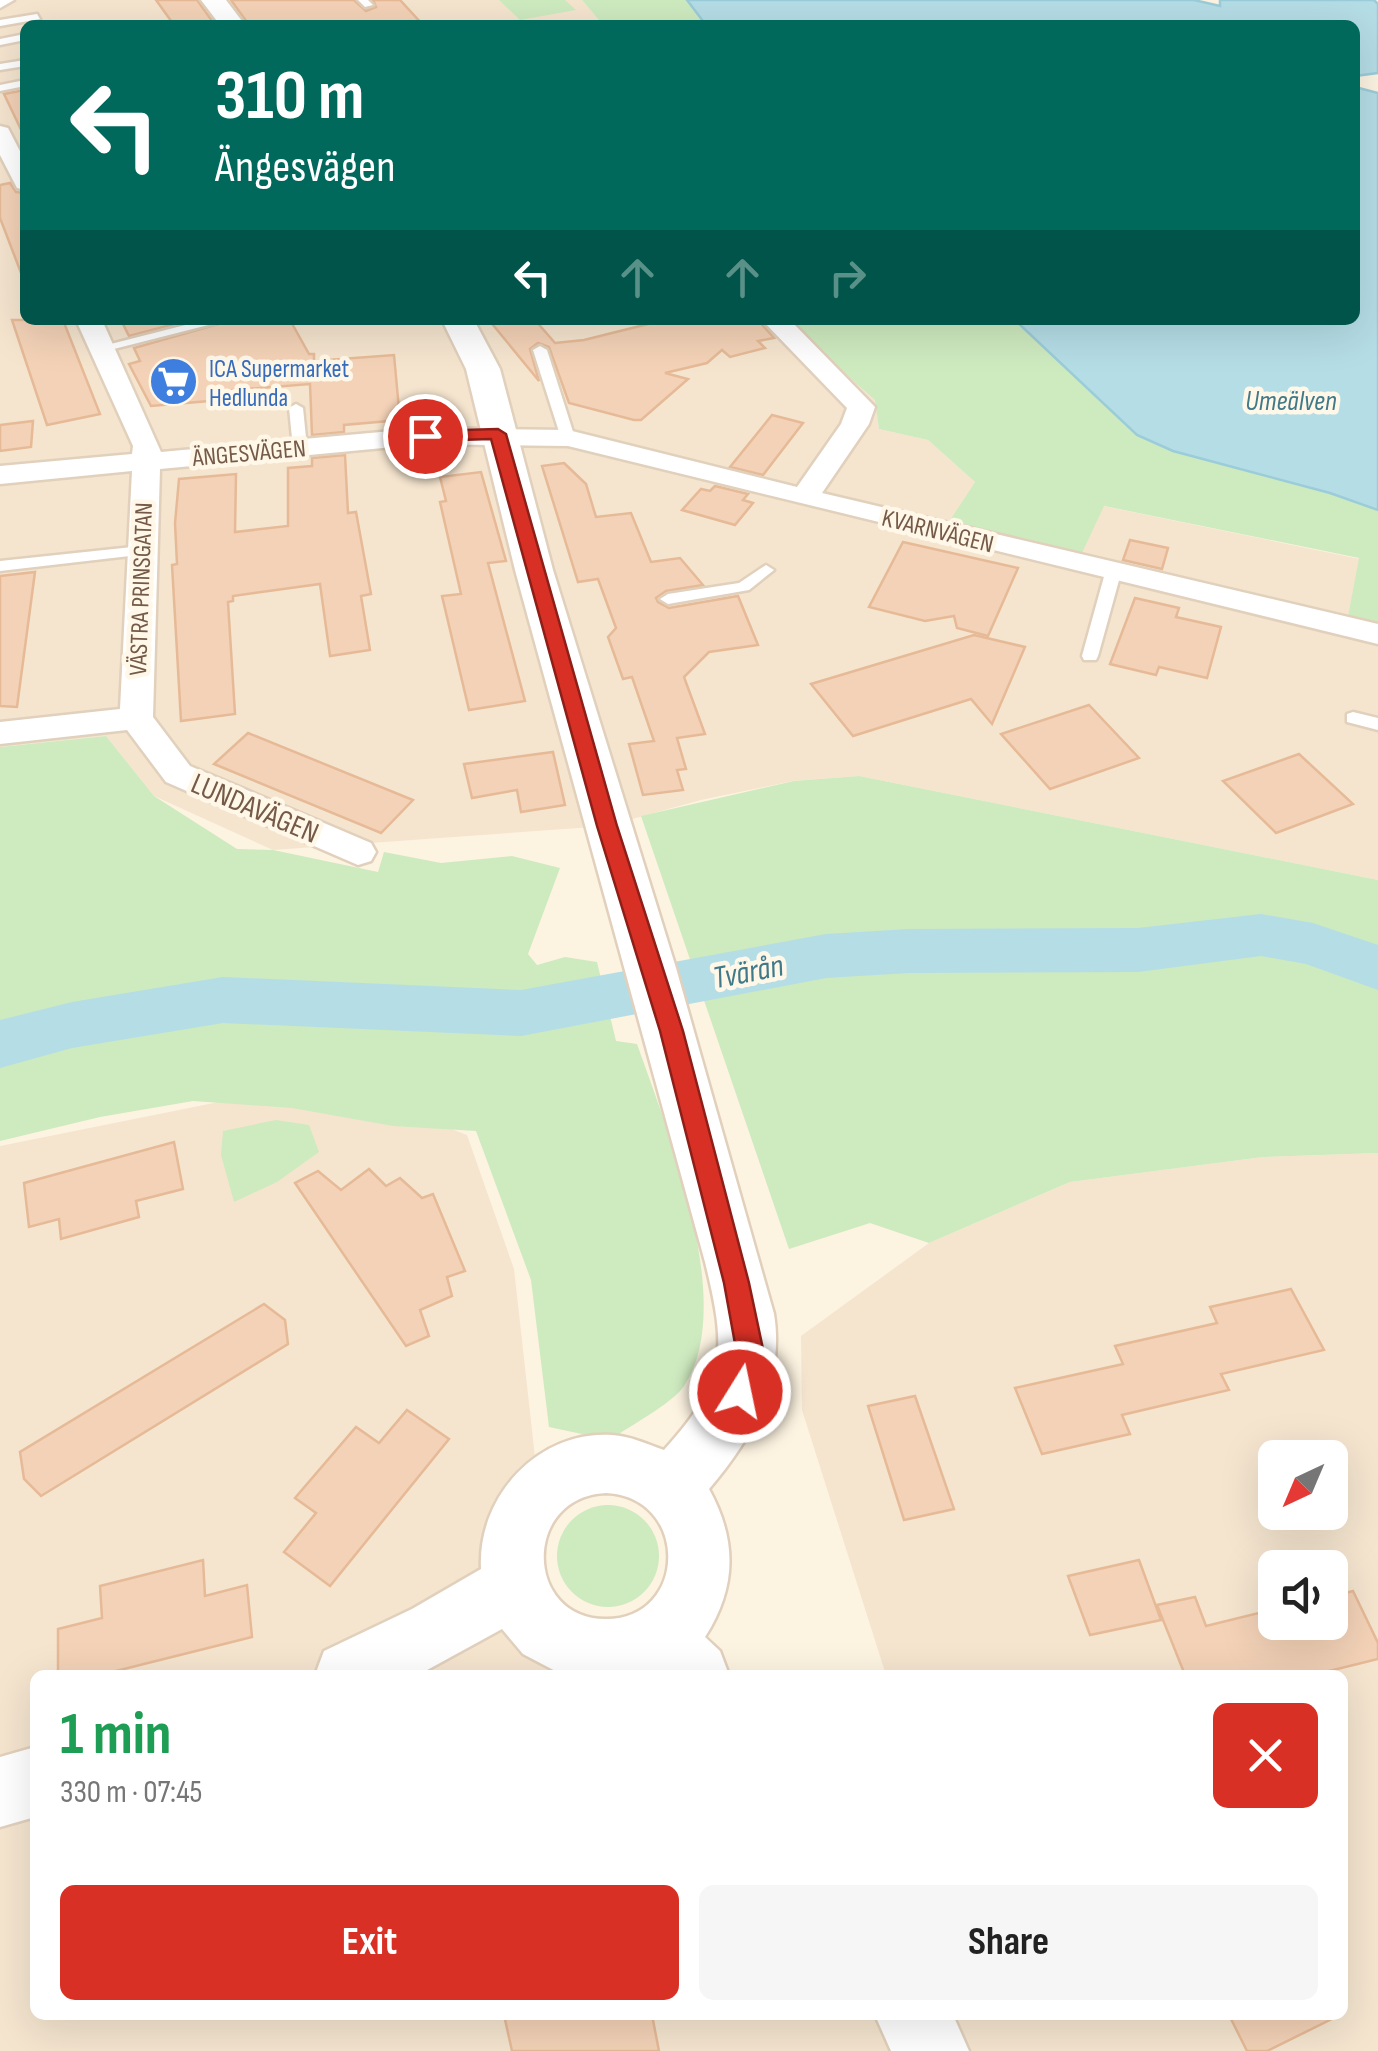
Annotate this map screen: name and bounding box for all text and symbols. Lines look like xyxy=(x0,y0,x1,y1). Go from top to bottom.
text: 310 m xyxy=(215,55,364,139)
icon: left xyxy=(50,60,180,190)
text: Ängesvägen xyxy=(215,140,395,195)
icon: left xyxy=(505,250,560,305)
icon: ahead xyxy=(610,250,665,305)
icon: ahead xyxy=(715,250,770,305)
icon: right xyxy=(820,250,875,305)
place label: ICA Supermarket Hedlunda xyxy=(209,354,349,414)
supermarket icon: ICA Supermarket Hedlunda xyxy=(148,356,200,408)
water label: Umeälven xyxy=(1245,385,1337,418)
pin xyxy=(383,394,468,479)
icon: arrive xyxy=(398,409,453,464)
street label: ÄNGESVÄGEN xyxy=(190,433,307,474)
street label: VÄSTRA PRINSGATAN xyxy=(123,502,160,676)
street label: KVARNVÄGEN xyxy=(879,503,997,560)
street label: LUNDAVÄGEN xyxy=(185,766,324,852)
water label: Tvärån xyxy=(710,947,787,998)
position arrow xyxy=(688,1340,792,1444)
north arrow xyxy=(1258,1440,1348,1530)
map controls xyxy=(1258,1440,1348,1640)
button: sound xyxy=(1258,1550,1348,1640)
text: 1 min xyxy=(60,1699,172,1771)
button: close xyxy=(1213,1703,1318,1808)
text: 330 m · 07:45 xyxy=(60,1773,202,1812)
button: Exit xyxy=(60,1885,679,2000)
button: Share xyxy=(699,1885,1318,2000)

